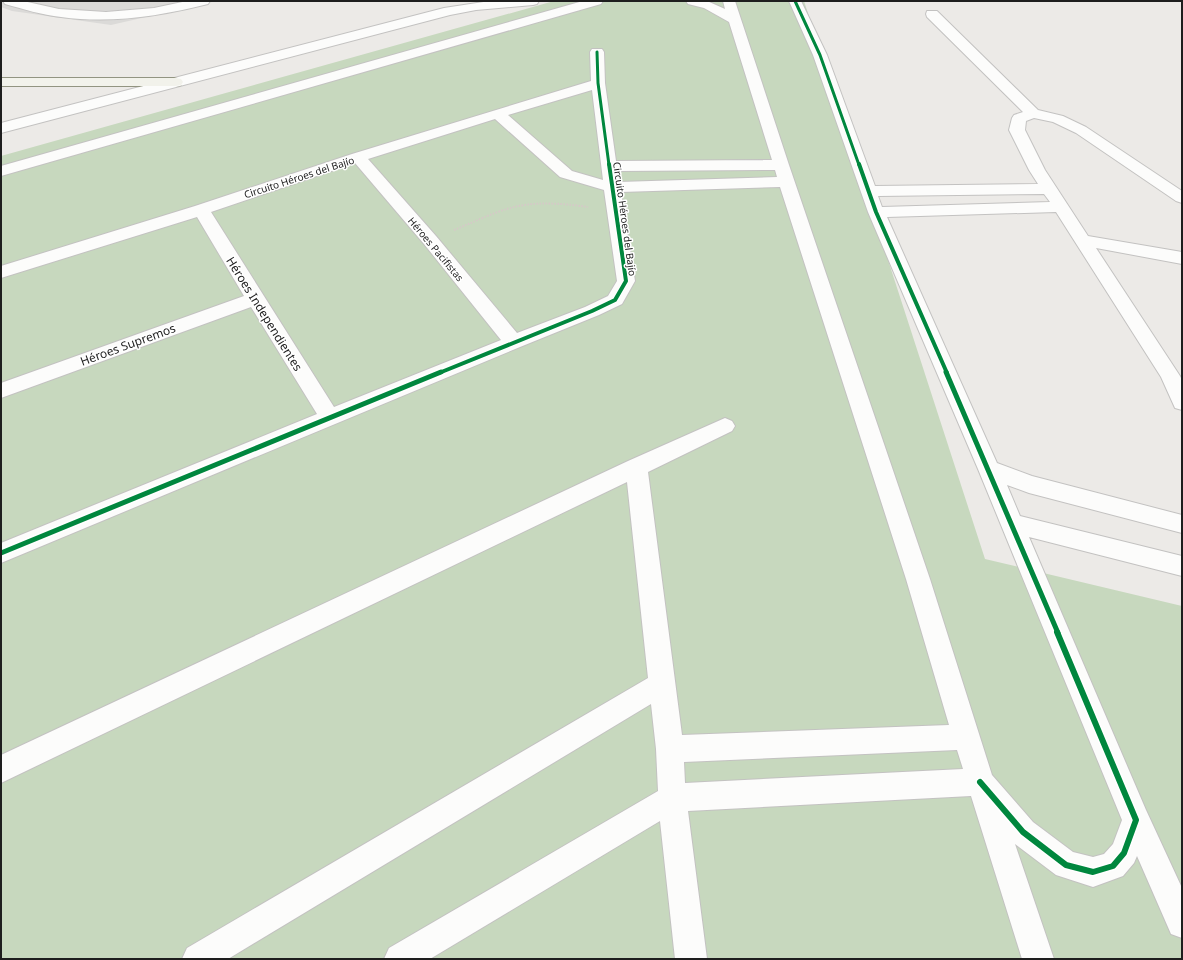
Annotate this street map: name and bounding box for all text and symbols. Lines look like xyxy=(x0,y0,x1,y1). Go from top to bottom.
street label: Circuito Héroes del Bajío xyxy=(242,153,356,201)
street label: Circuito Héroes del Bajío xyxy=(610,161,640,277)
street label: Héroes Pacifistas xyxy=(405,214,467,284)
street label: Héroes Independientes xyxy=(222,253,307,374)
street label: Héroes Supremos xyxy=(78,319,178,370)

